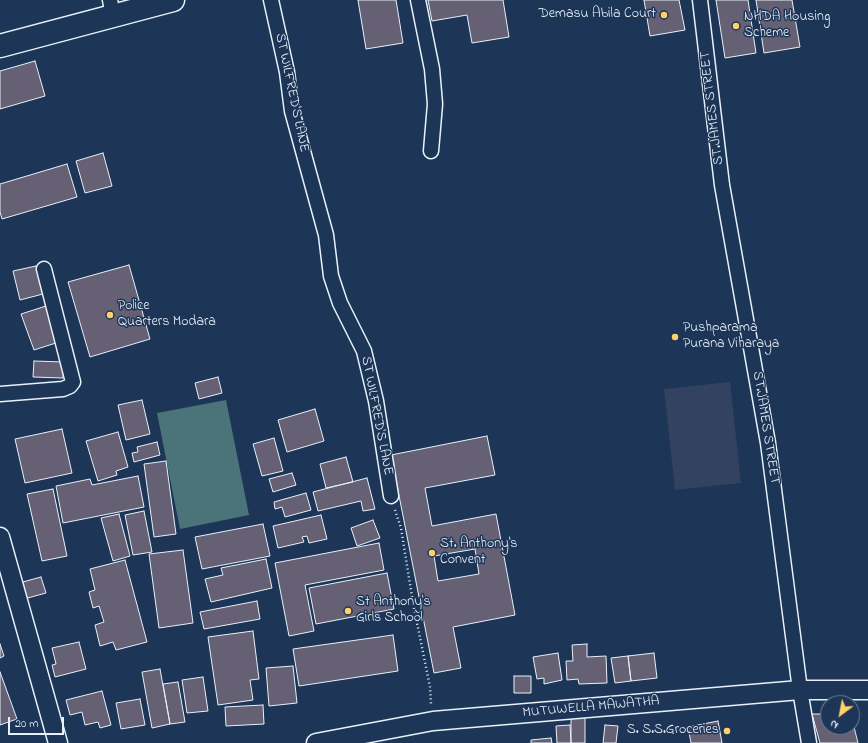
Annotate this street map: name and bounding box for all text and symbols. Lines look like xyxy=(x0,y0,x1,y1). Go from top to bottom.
place label: Demasu Abila Court xyxy=(539,7,656,23)
marker: Demasu Abila Court xyxy=(659,10,669,20)
place label: NHDA Housing Scheme xyxy=(744,10,830,42)
marker: NHDA Housing Scheme xyxy=(731,21,741,31)
street label: ST WILFRED'S LANE xyxy=(270,32,312,154)
street label: ST.JAMES STREET xyxy=(698,50,728,166)
place label: Police Quarters Modara xyxy=(118,299,216,332)
marker: Police Quarters Modara xyxy=(105,310,115,320)
place label: Pushparama Purana Viharaya xyxy=(683,321,779,354)
marker: Pushparama Purana Viharaya xyxy=(670,332,680,342)
street label: ST WILFRED'S LANE xyxy=(356,355,396,477)
street label: ST.JAMES STREET xyxy=(748,370,782,486)
place label: St. Anthony's Convent xyxy=(440,537,517,570)
marker: St. Anthony's Convent xyxy=(427,548,437,558)
place label: St Anthony's Girls School xyxy=(356,595,431,628)
marker: St Anthony's Girls School xyxy=(343,606,353,616)
street label: MUTUWELLA MAWATHA xyxy=(522,694,660,722)
north arrow xyxy=(820,695,860,735)
scale bar xyxy=(10,709,66,735)
text: 20 m xyxy=(15,715,38,733)
text: N xyxy=(827,716,842,733)
place label: S. S.S.Groceries xyxy=(627,723,719,739)
marker: S. S.S.Groceries xyxy=(722,726,732,736)

